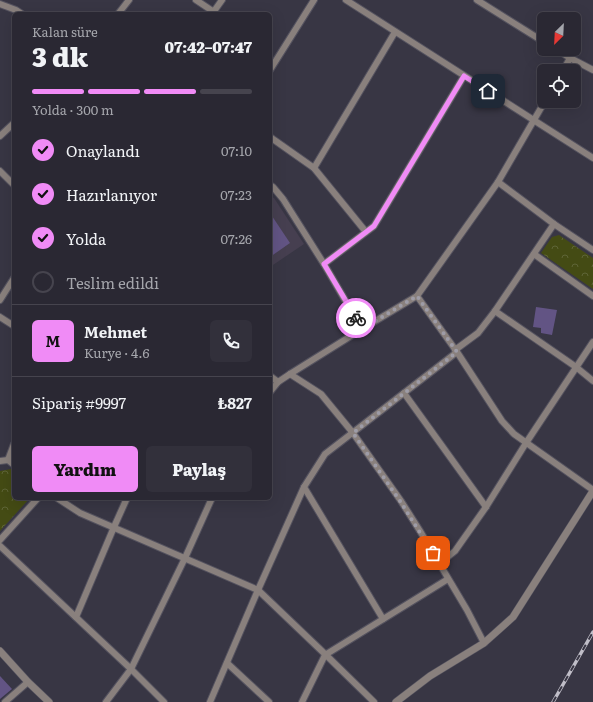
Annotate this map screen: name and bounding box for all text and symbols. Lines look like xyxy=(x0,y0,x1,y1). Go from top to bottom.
north arrow xyxy=(537,12,581,56)
map controls xyxy=(537,12,581,108)
text: Kalan süre xyxy=(32,22,98,41)
text: 07:42–07:47 xyxy=(165,35,252,58)
text: 3 dk xyxy=(32,36,88,75)
button: locate xyxy=(537,64,581,108)
pin xyxy=(471,74,505,108)
icon: home xyxy=(477,80,499,102)
text: Yolda · 300 m xyxy=(32,100,114,119)
icon: check xyxy=(32,139,54,161)
text: Onaylandı xyxy=(66,139,140,162)
text: 07:10 xyxy=(221,141,252,160)
icon: check xyxy=(32,183,54,205)
text: Hazırlanıyor xyxy=(66,183,157,206)
text: 07:23 xyxy=(220,185,252,204)
icon: check xyxy=(32,227,54,249)
text: Yolda xyxy=(66,227,106,250)
text: 07:26 xyxy=(220,229,252,248)
text: Teslim edildi xyxy=(66,271,159,294)
courier xyxy=(336,298,376,338)
icon: bike xyxy=(345,307,367,329)
text: Mehmet xyxy=(84,320,147,343)
button: phone xyxy=(210,320,252,362)
text: M xyxy=(46,329,60,352)
text: Kurye · 4.6 xyxy=(84,343,150,362)
text: Sipariş #9997 xyxy=(32,391,126,414)
text: ₺827 xyxy=(218,391,252,414)
button: Yardım xyxy=(32,446,138,492)
button: Paylaş xyxy=(146,446,252,492)
pin xyxy=(416,536,450,570)
icon: bag xyxy=(422,542,444,564)

